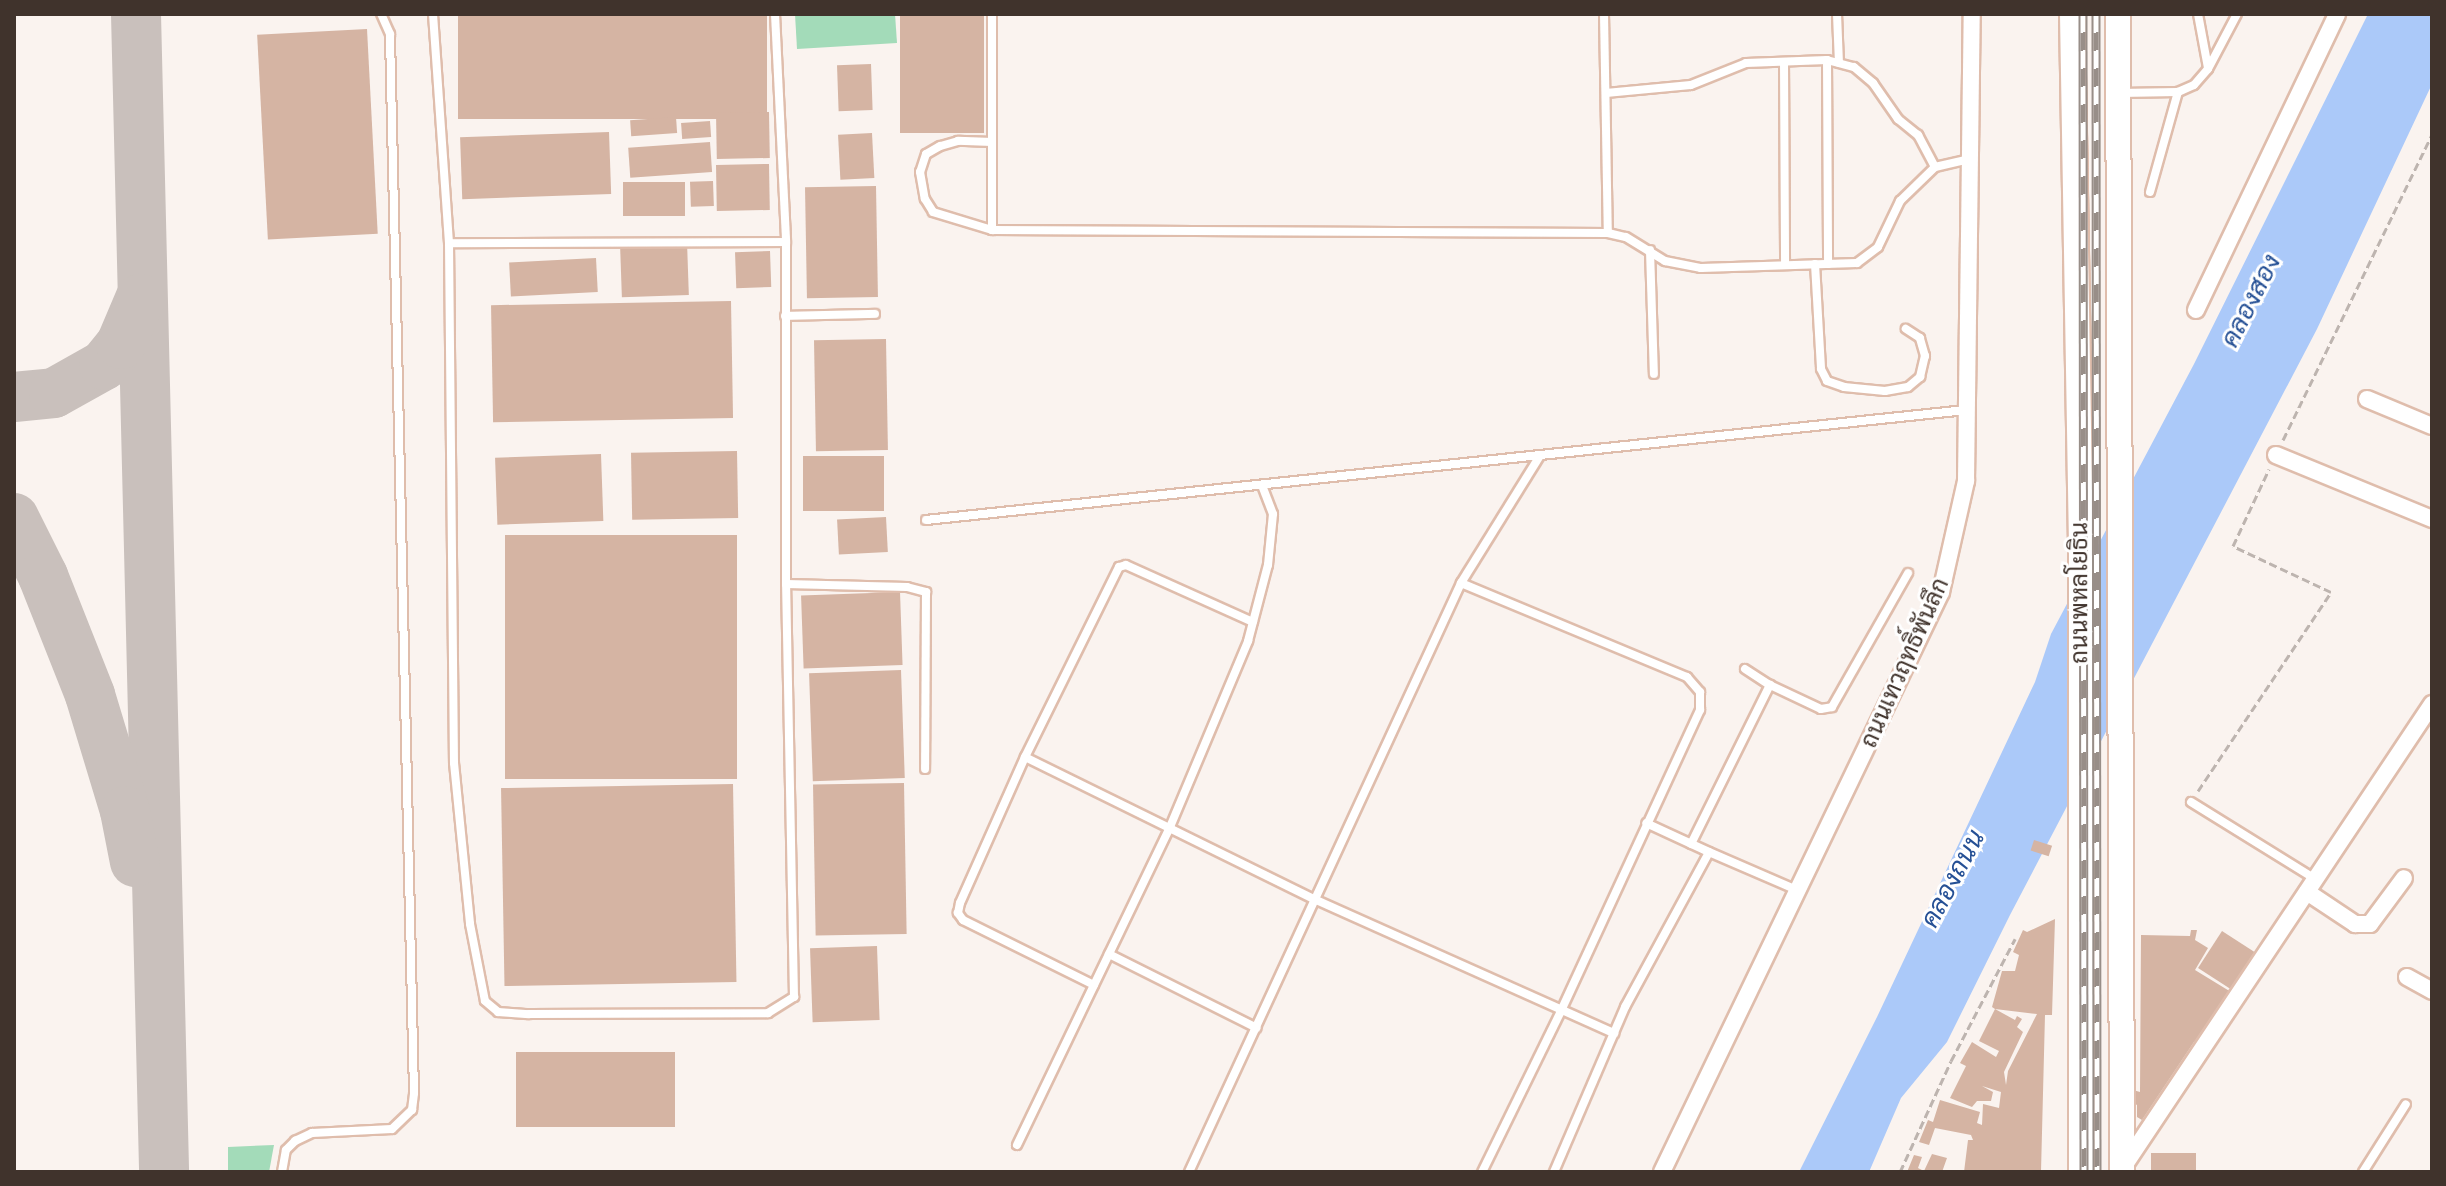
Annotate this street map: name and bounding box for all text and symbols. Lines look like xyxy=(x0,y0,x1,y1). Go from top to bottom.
water label: คลองสอง xyxy=(2214,249,2288,353)
street label: ถนนพหลโยธิน xyxy=(2066,522,2094,664)
street label: ถนนเทวฤทธิ์พันลึก xyxy=(1855,574,1955,752)
water label: คลองถนน xyxy=(1914,825,1992,933)

